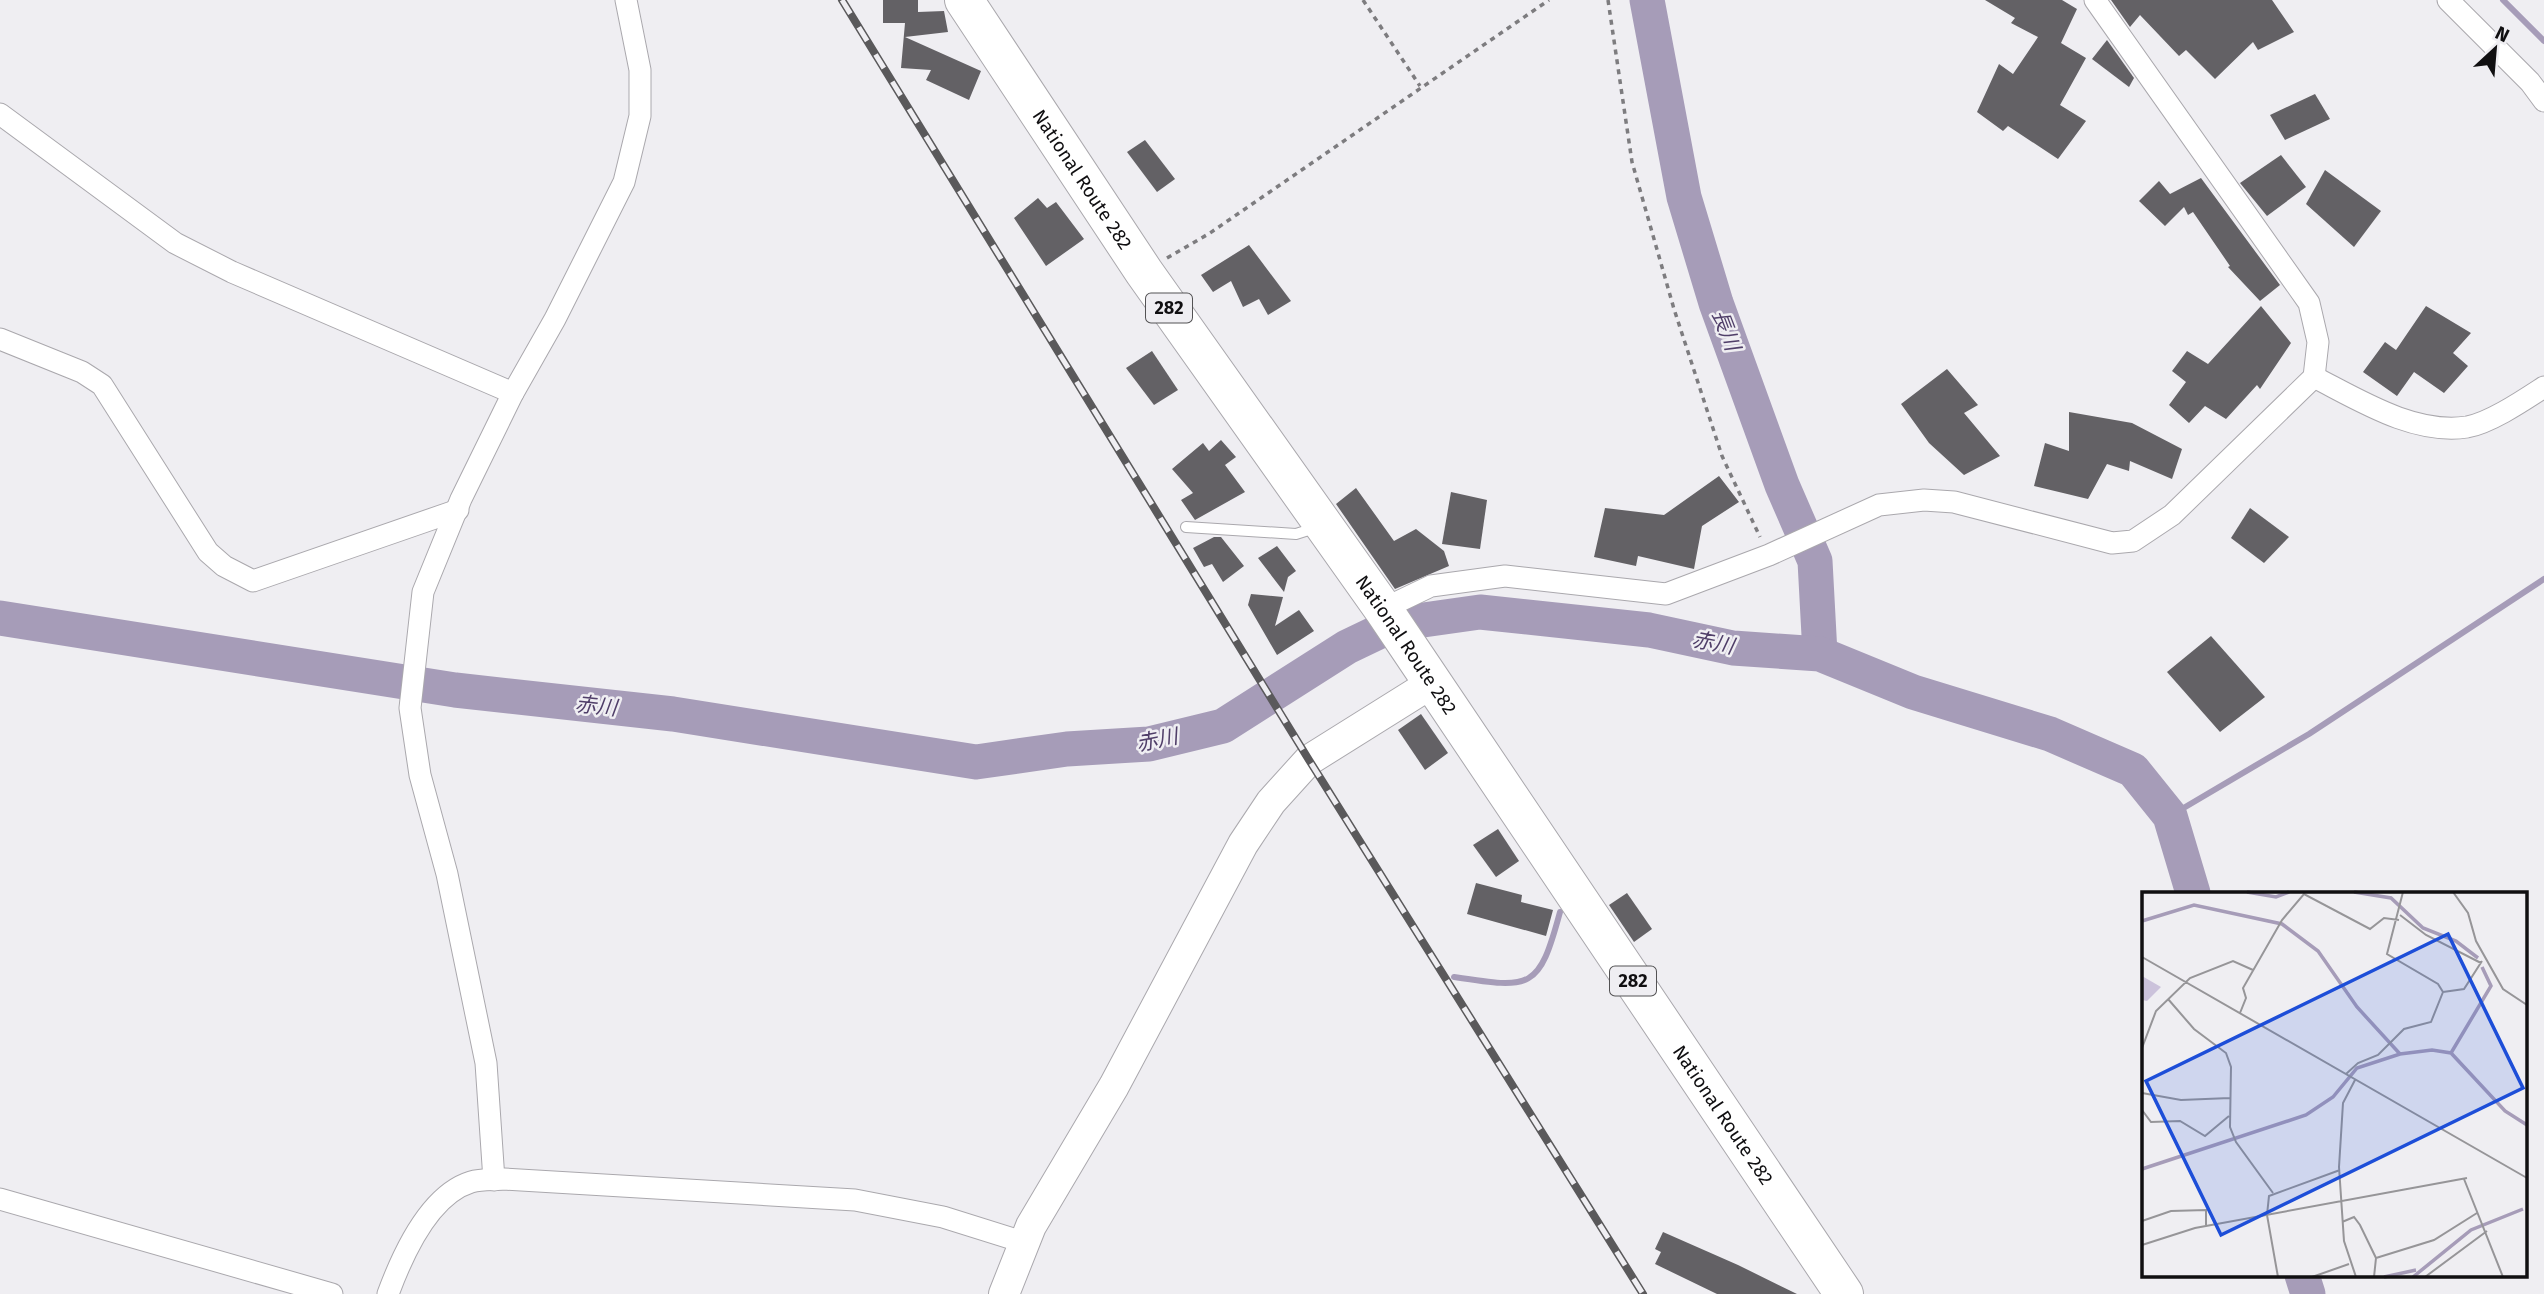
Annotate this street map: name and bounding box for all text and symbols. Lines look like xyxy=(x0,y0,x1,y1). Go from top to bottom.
north arrow xyxy=(2460,14,2530,84)
text: N xyxy=(2492,21,2513,47)
street label: National Route 282 xyxy=(1028,105,1137,254)
road number: 282 xyxy=(1146,294,1192,322)
water label: 長川 xyxy=(1706,306,1746,356)
street label: National Route 282 xyxy=(1351,571,1462,718)
water label: 赤川 xyxy=(1690,626,1738,660)
water label: 赤川 xyxy=(574,691,620,721)
water label: 赤川 xyxy=(1134,723,1182,757)
inset map xyxy=(2142,892,2526,1276)
road number: 282 xyxy=(1610,966,1656,996)
street label: National Route 282 xyxy=(1668,1041,1778,1189)

